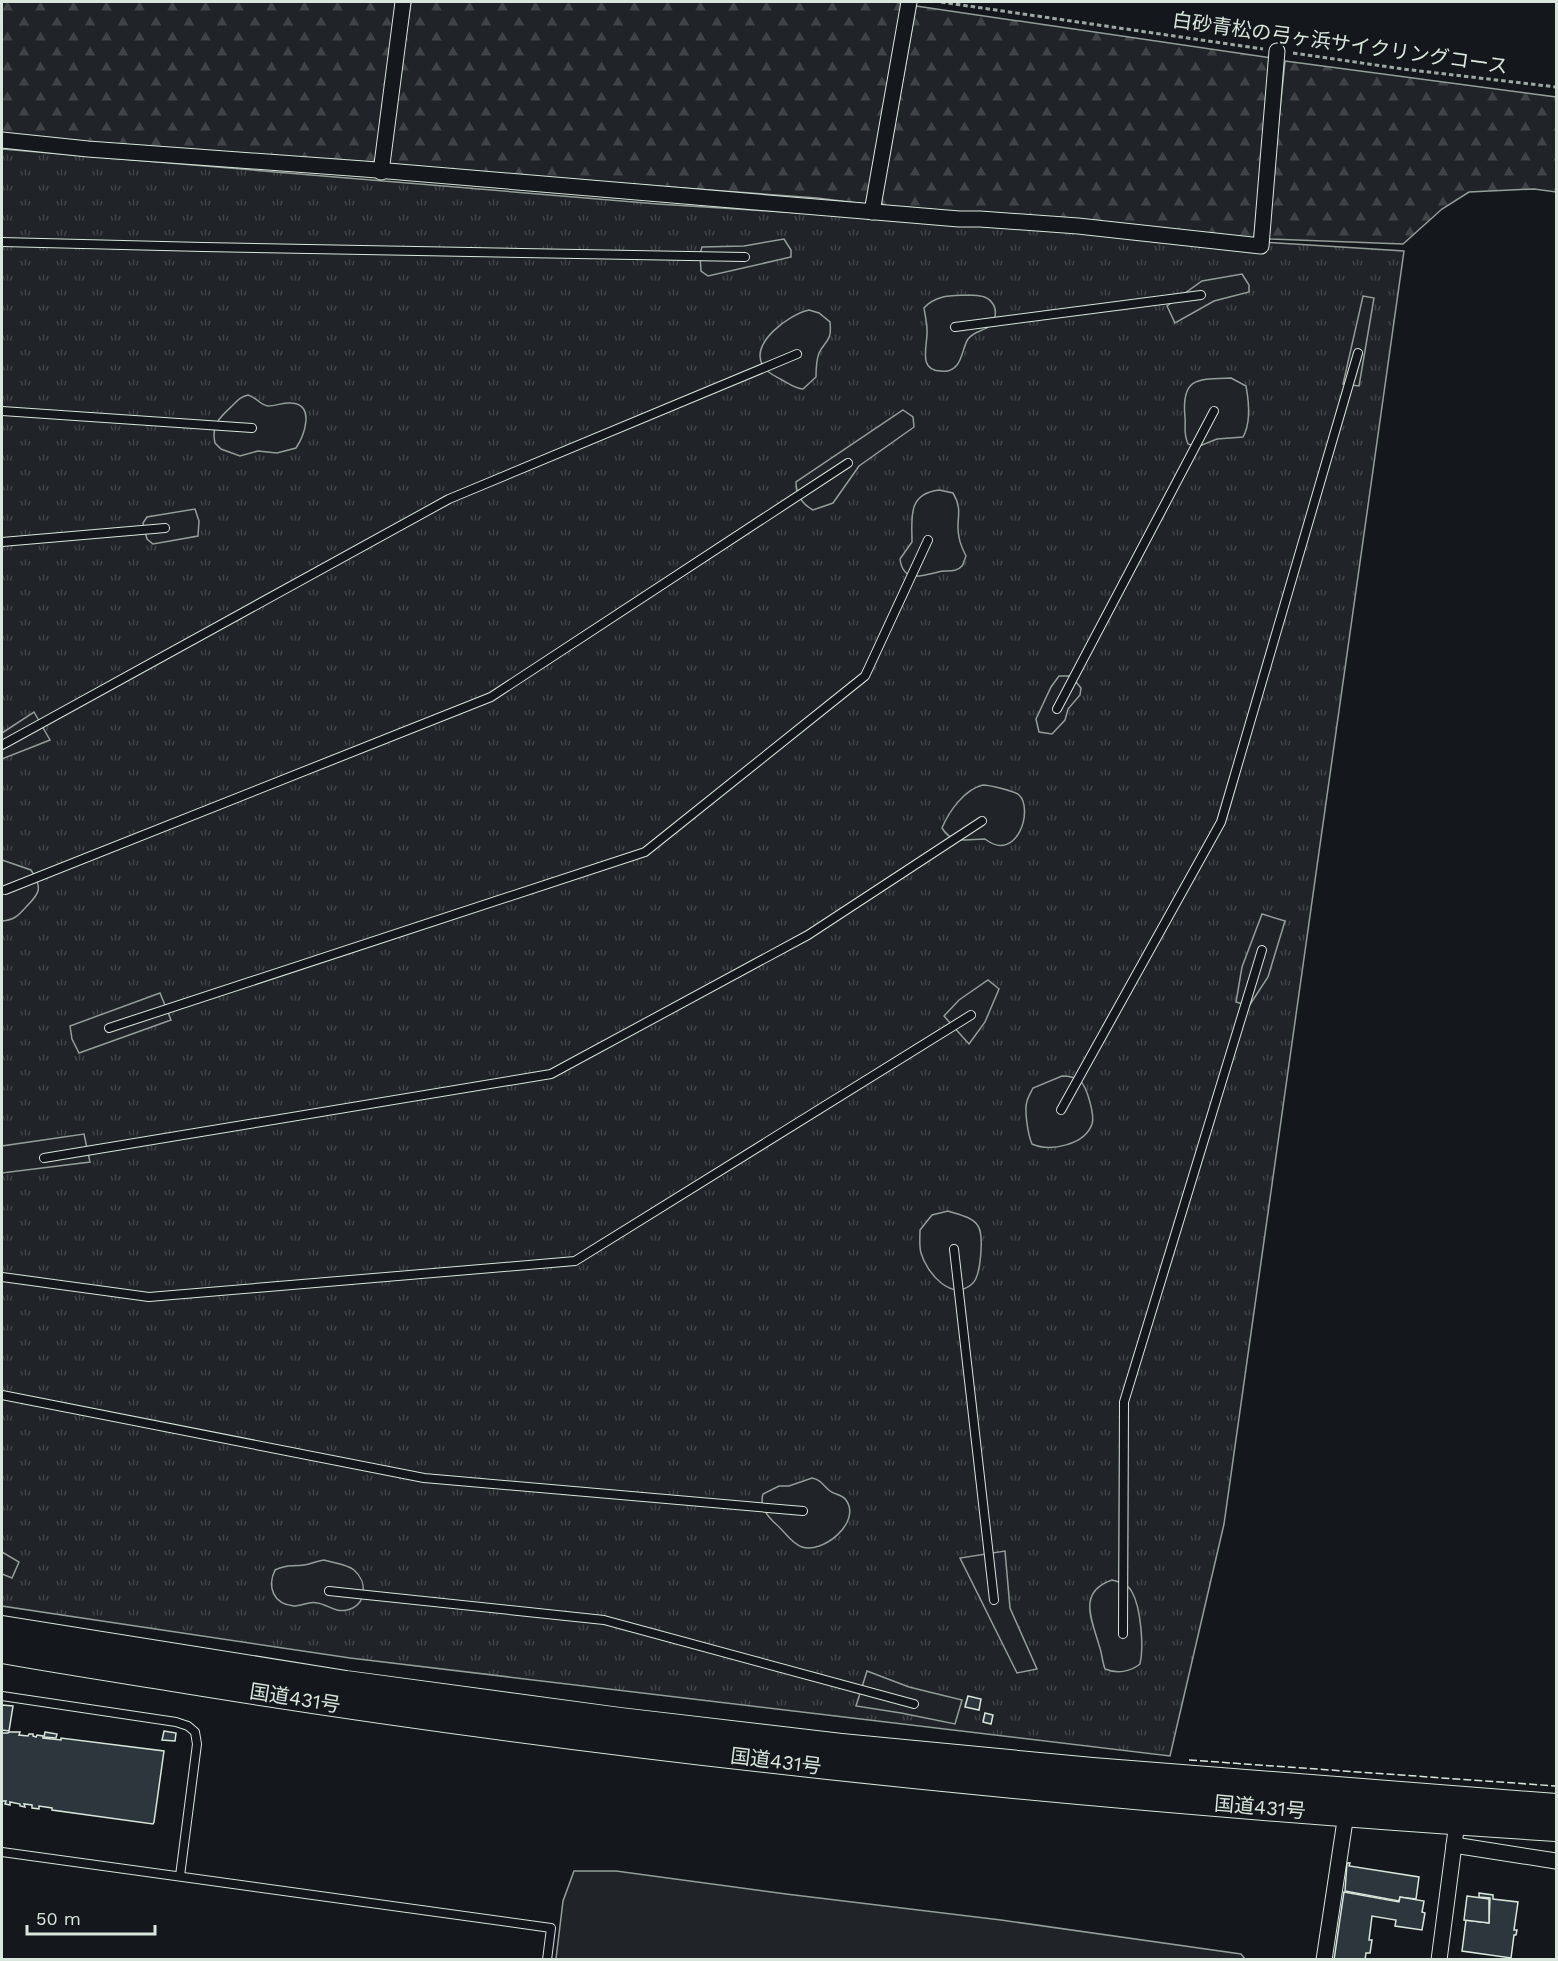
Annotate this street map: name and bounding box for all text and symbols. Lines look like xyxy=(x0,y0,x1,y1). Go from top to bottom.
street label: 白砂青松の弓ヶ浜サイクリングコース xyxy=(1171,8,1509,78)
street label: 国道431号 xyxy=(248,1679,342,1717)
street label: 国道431号 xyxy=(729,1744,823,1778)
street label: 国道431号 xyxy=(1213,1791,1307,1823)
scale bar xyxy=(27,1898,154,1936)
text: 50 m xyxy=(36,1908,81,1929)

